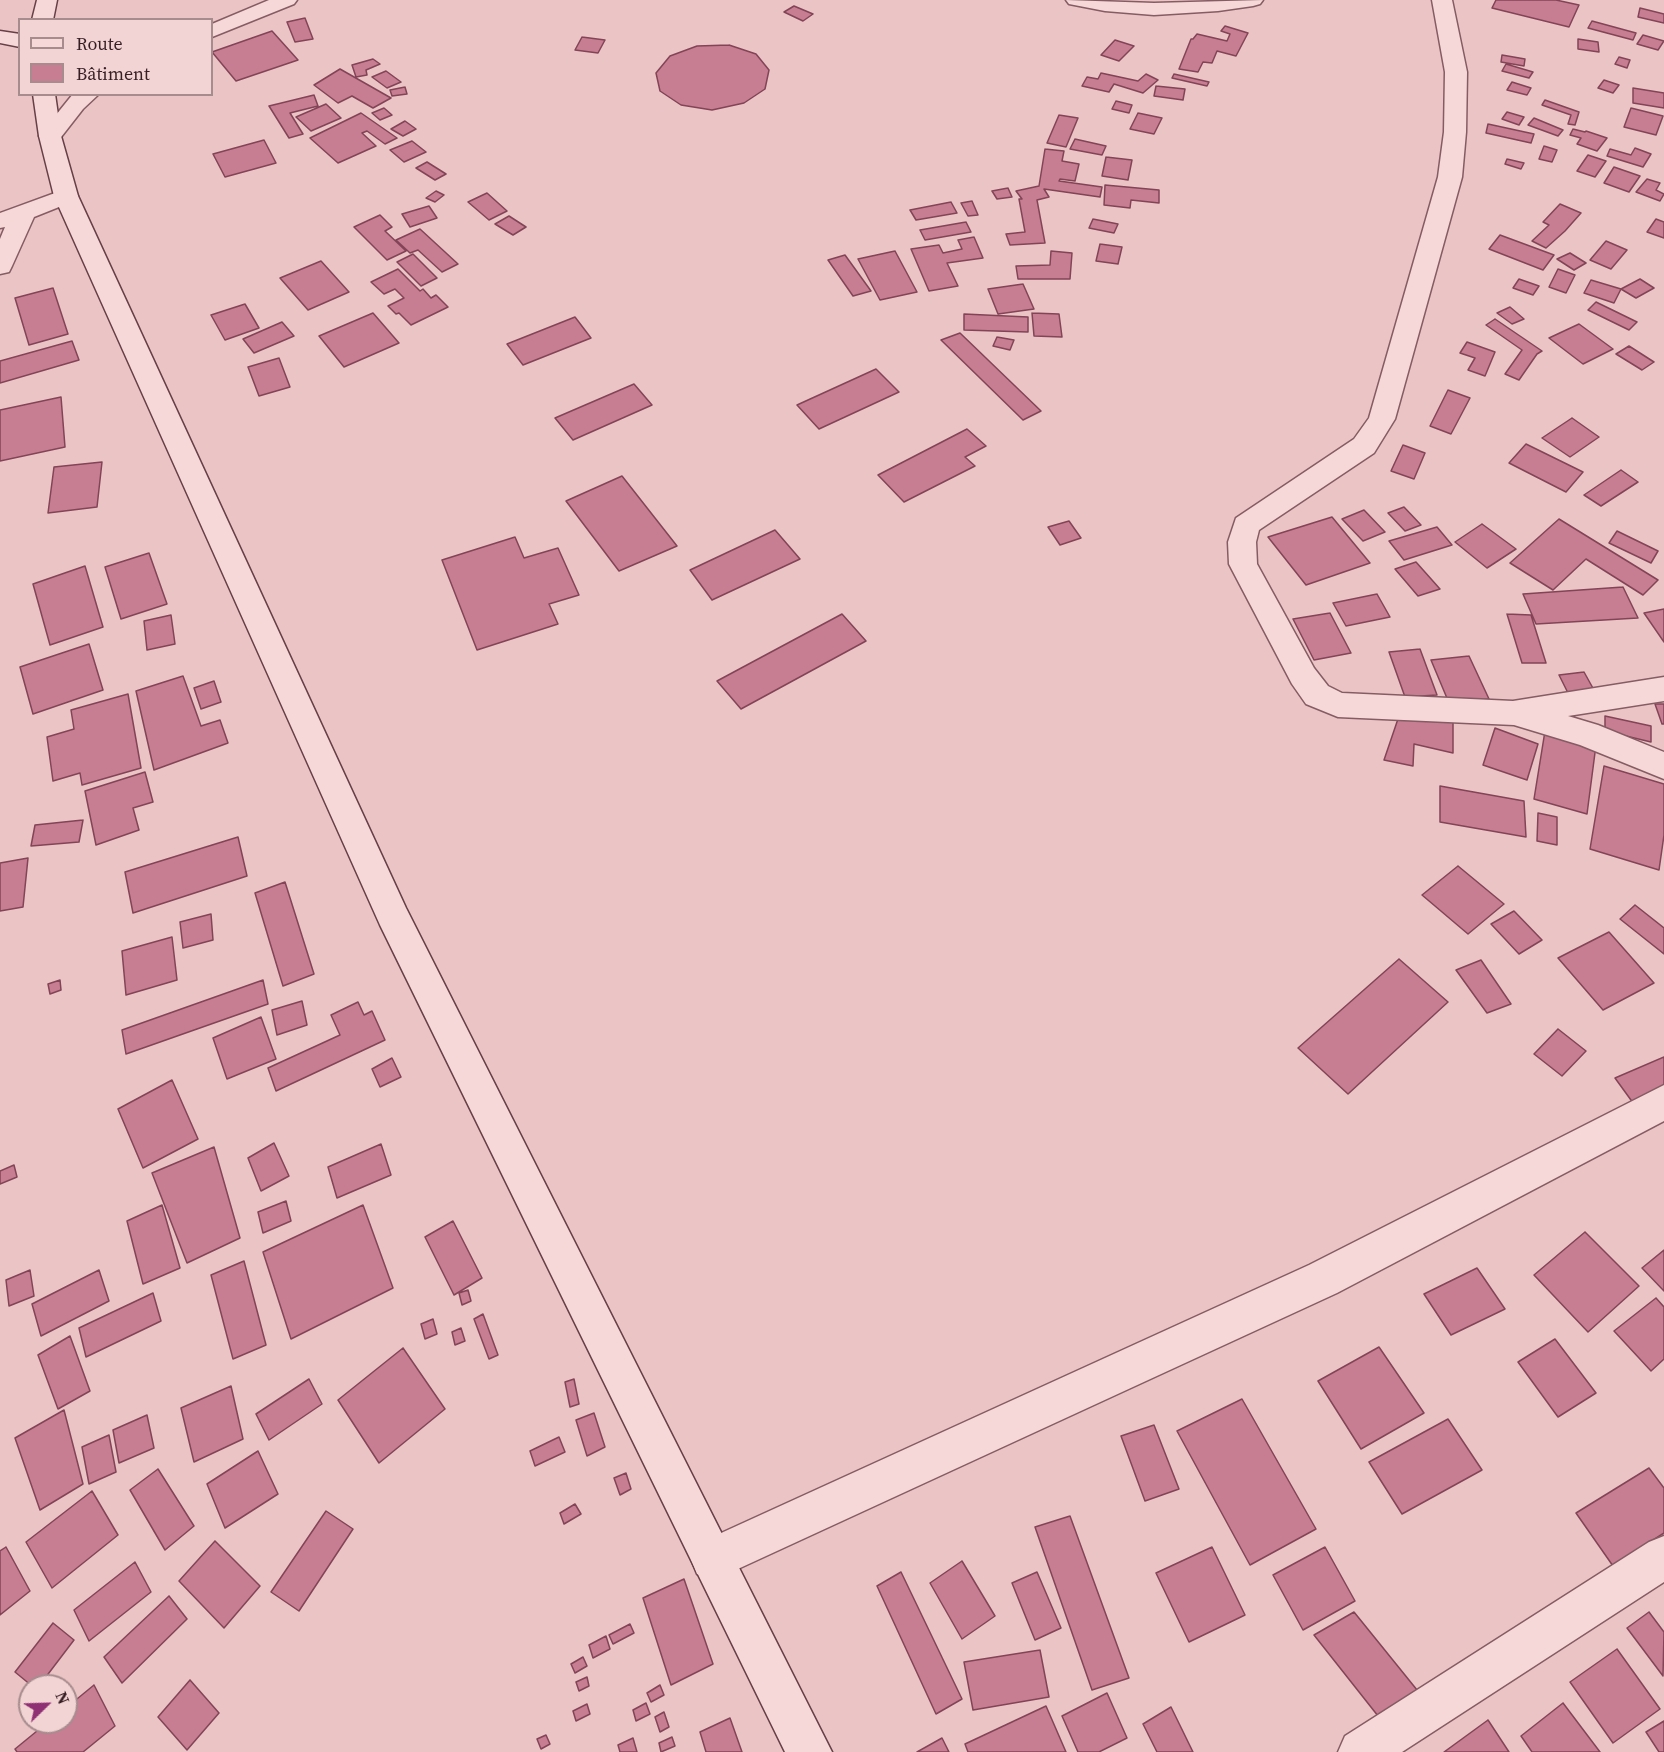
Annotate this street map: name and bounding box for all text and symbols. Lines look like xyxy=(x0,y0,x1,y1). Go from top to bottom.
legend xyxy=(18,18,213,96)
text: Route xyxy=(76,31,123,56)
text: Bâtiment xyxy=(76,61,150,86)
north arrow xyxy=(18,1674,78,1734)
text: N xyxy=(50,1688,75,1707)

